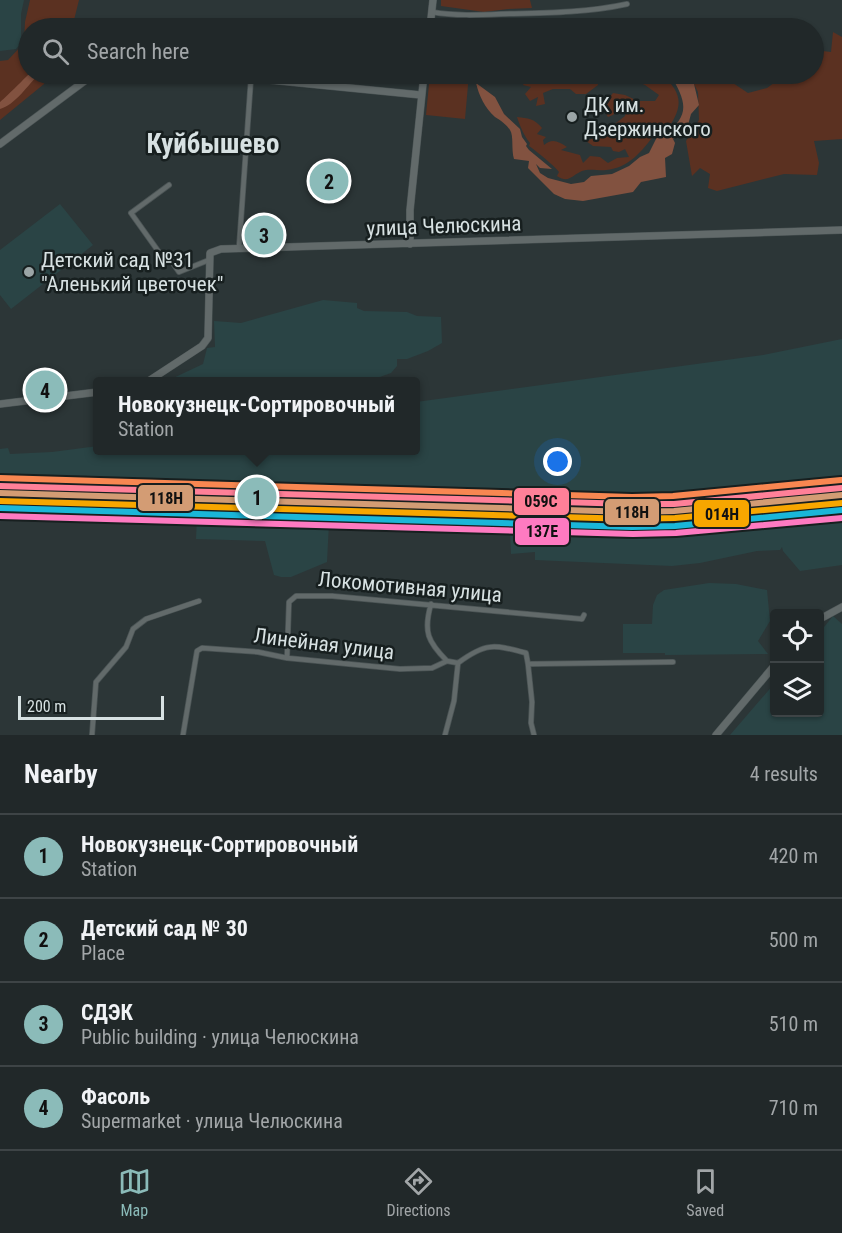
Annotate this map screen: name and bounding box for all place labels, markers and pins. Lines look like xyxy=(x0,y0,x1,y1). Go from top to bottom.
place label: ДК им. Дзержинского xyxy=(584,93,711,141)
marker: ДК им. Дзержинского xyxy=(565,110,579,124)
pin: 2 xyxy=(310,158,348,204)
pin: 3 xyxy=(244,212,284,258)
place label: Детский сад №31 "Аленький цветочек" xyxy=(41,248,223,296)
marker: Детский сад №31 "Аленький цветочек" xyxy=(22,265,36,279)
pin: 4 xyxy=(26,368,64,412)
pin: 1 xyxy=(238,474,276,520)

